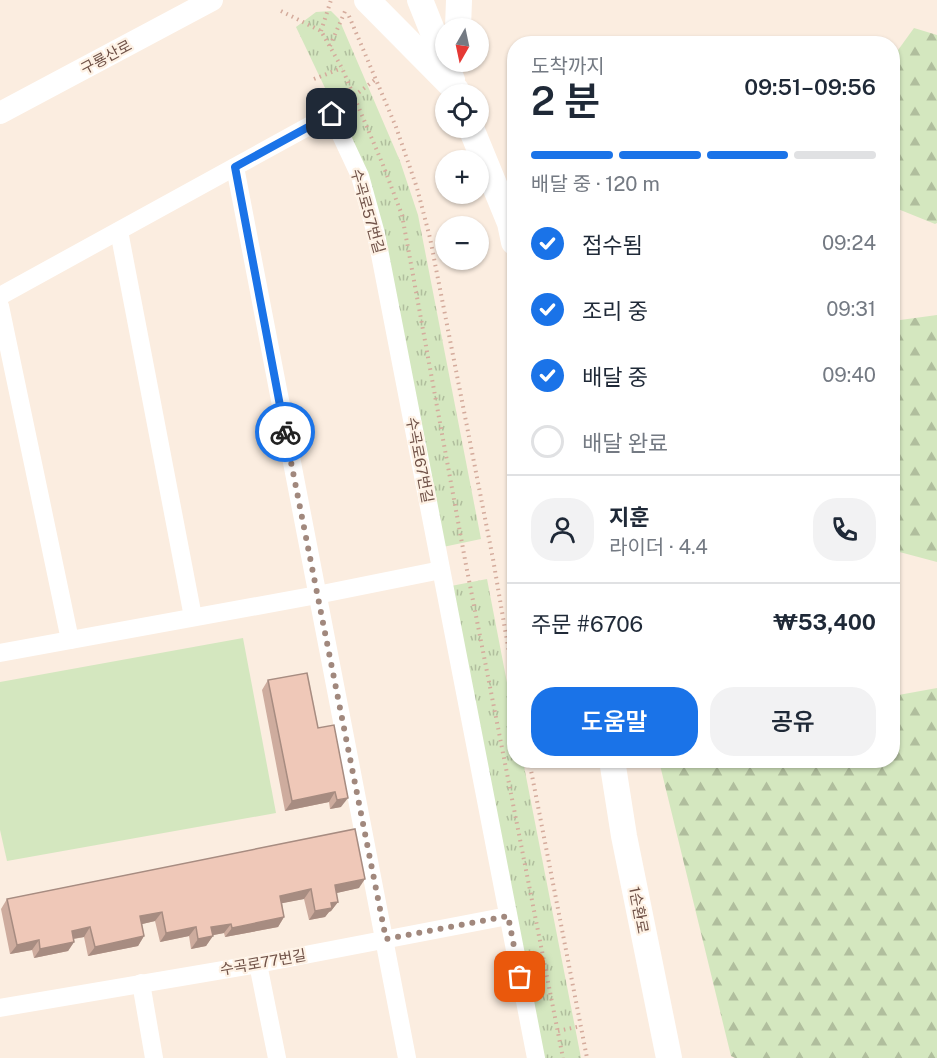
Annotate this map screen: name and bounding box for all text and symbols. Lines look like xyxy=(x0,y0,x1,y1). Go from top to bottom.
north arrow xyxy=(435,18,489,72)
map controls xyxy=(435,18,489,270)
street label: 구룡산로 xyxy=(78,37,134,77)
text: 도착까지 xyxy=(531,54,605,78)
text: 09:51–09:56 xyxy=(744,74,876,100)
text: 2 분 xyxy=(531,78,600,124)
button: locate xyxy=(435,84,489,138)
pin xyxy=(306,88,357,139)
icon: home xyxy=(315,97,348,130)
button: + xyxy=(435,150,489,204)
street label: 수곡로57번길 xyxy=(348,167,388,255)
text: 배달 중 · 120 m xyxy=(531,172,660,196)
button: − xyxy=(435,216,489,270)
icon: check xyxy=(531,227,564,260)
text: 09:24 xyxy=(822,231,876,255)
text: 접수됨 xyxy=(582,232,643,258)
icon: check xyxy=(531,293,564,326)
text: 09:31 xyxy=(826,297,876,321)
text: 조리 중 xyxy=(582,298,648,324)
icon: check xyxy=(531,359,564,392)
text: 09:40 xyxy=(822,363,876,387)
text: 배달 중 xyxy=(582,364,648,390)
courier xyxy=(255,402,315,462)
icon: bike xyxy=(269,416,302,449)
street label: 수곡로67번길 xyxy=(403,416,437,504)
text: 배달 완료 xyxy=(582,430,668,456)
button: person xyxy=(531,498,594,561)
button: phone xyxy=(813,498,876,561)
text: 지훈 xyxy=(609,504,649,530)
text: 라이더 · 4.4 xyxy=(609,535,708,559)
text: ₩53,400 xyxy=(773,609,876,635)
text: 주문 #6706 xyxy=(531,611,643,637)
button: 도움말 xyxy=(531,687,698,756)
button: 공유 xyxy=(710,687,876,756)
street label: 1순환로 xyxy=(626,885,652,935)
street label: 수곡로77번길 xyxy=(219,946,307,978)
pin xyxy=(494,951,545,1002)
icon: bag xyxy=(503,960,536,993)

